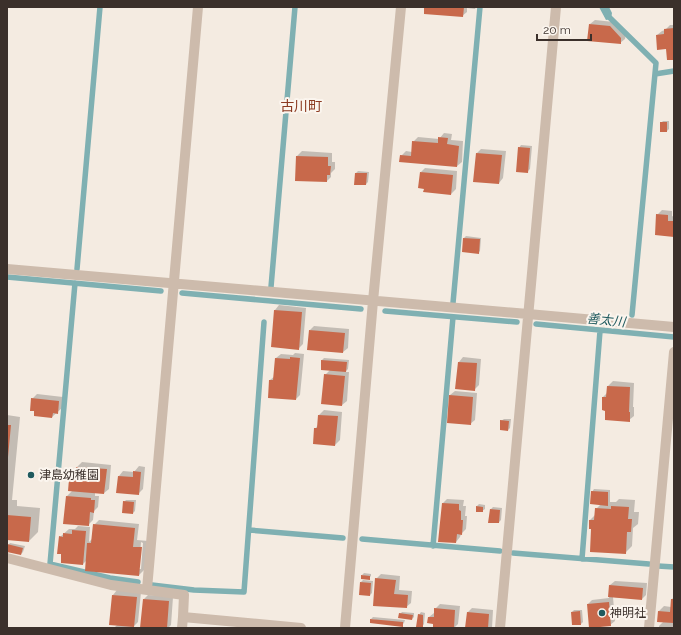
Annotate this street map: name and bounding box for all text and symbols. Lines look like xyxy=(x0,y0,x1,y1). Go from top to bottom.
scale bar xyxy=(537,16,591,42)
text: 20 m xyxy=(543,23,571,37)
district label: 古川町 xyxy=(280,98,322,114)
water label: 善太川 xyxy=(586,311,628,330)
place label: 津島幼稚園 xyxy=(39,468,99,482)
marker: 津島幼稚園 xyxy=(26,470,36,480)
place label: 神明社 xyxy=(610,606,646,620)
marker: 神明社 xyxy=(597,608,607,618)

